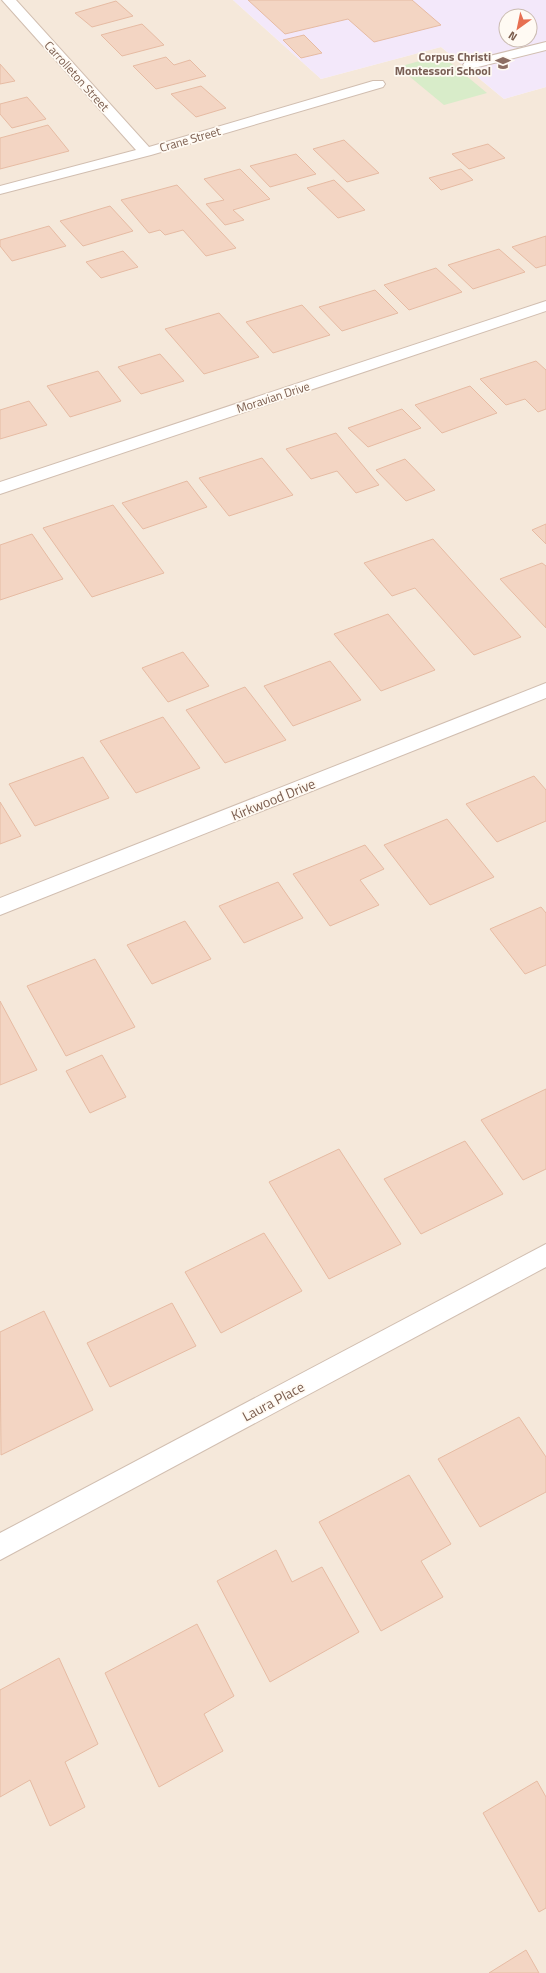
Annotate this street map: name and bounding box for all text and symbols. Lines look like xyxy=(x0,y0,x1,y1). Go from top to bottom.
north arrow xyxy=(498,8,538,48)
text: N xyxy=(505,28,520,45)
street label: Carrolleton Street xyxy=(40,36,114,116)
place label: Corpus Christi Montessori School xyxy=(395,47,491,80)
school or university icon: Corpus Christi Montessori School xyxy=(494,54,512,72)
street label: Crane Street xyxy=(157,121,224,157)
street label: Moravian Drive xyxy=(234,376,312,418)
street label: Kirkwood Drive xyxy=(228,773,318,825)
street label: Laura Place xyxy=(238,1376,308,1426)

